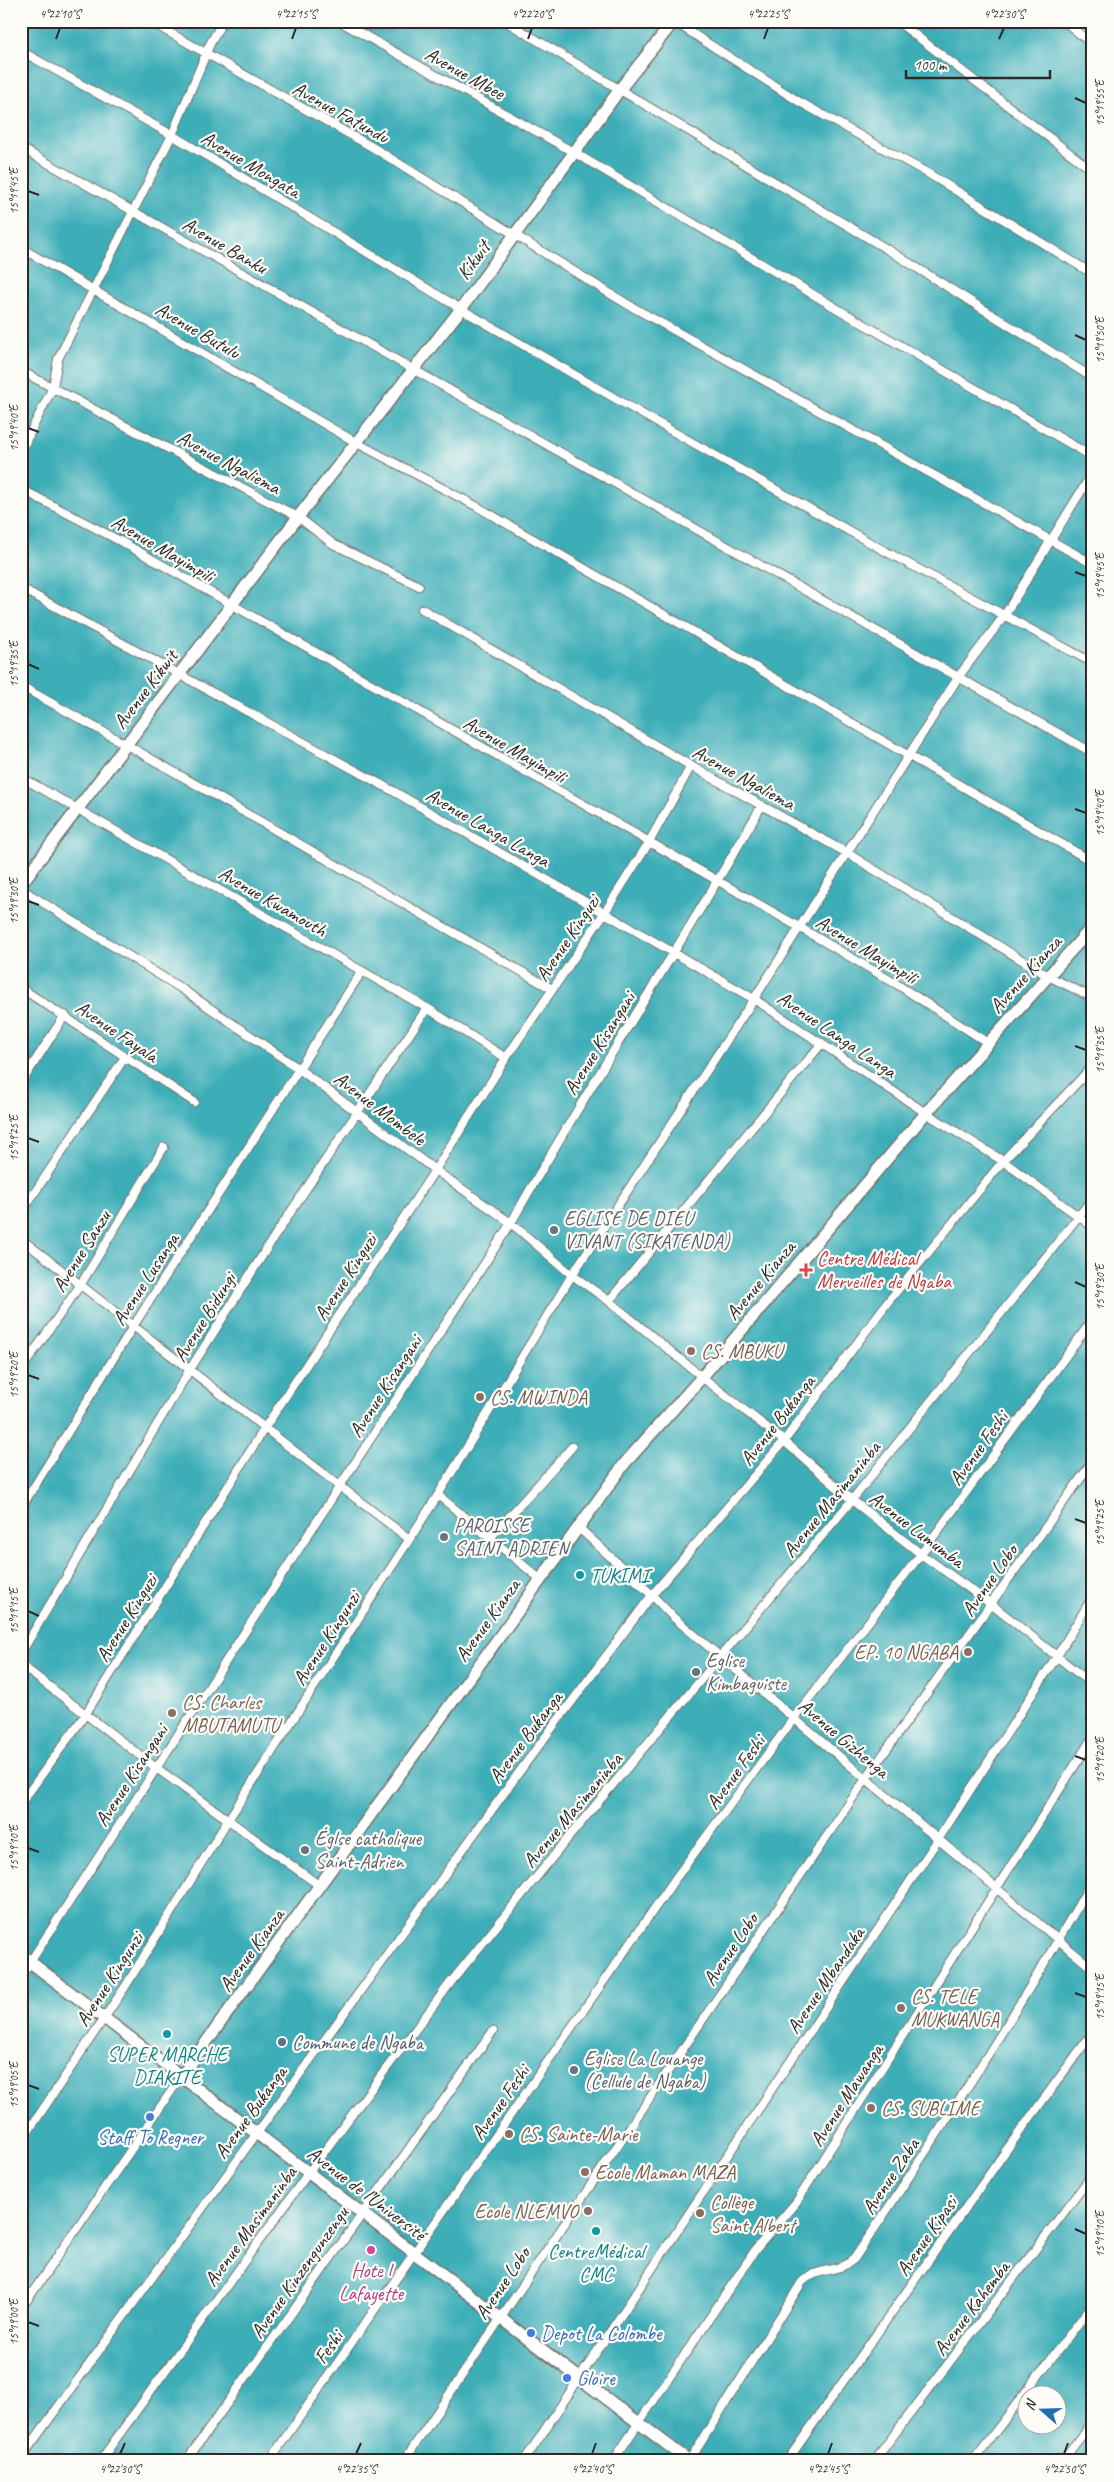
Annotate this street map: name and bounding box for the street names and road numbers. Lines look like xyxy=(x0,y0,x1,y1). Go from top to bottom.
street label: Avenue Mbee xyxy=(421,41,510,106)
street label: Avenue Fatundu xyxy=(288,76,395,150)
street label: Avenue Mongata xyxy=(197,125,306,205)
street label: Avenue Banku xyxy=(178,211,273,280)
street label: Kikwit xyxy=(451,233,498,285)
street label: Avenue Butulu xyxy=(151,296,246,365)
street label: Avenue Ngaliema xyxy=(173,425,286,501)
street label: Avenue Mayimpili xyxy=(107,509,220,589)
street label: Avenue Kikwit xyxy=(108,643,185,734)
street label: Avenue Mayimpili xyxy=(459,710,572,790)
street label: Avenue Ngaliema xyxy=(688,739,800,816)
street label: Avenue Langa Langa xyxy=(421,782,555,874)
street label: Avenue Kwamouth xyxy=(214,860,332,943)
street label: Avenue Kinguzi xyxy=(530,889,607,986)
street label: Avenue Mayimpili xyxy=(811,909,924,991)
street label: Avenue Kianza xyxy=(984,929,1068,1018)
street label: Avenue Kisangani xyxy=(558,985,642,1099)
street label: Avenue Langa Langa xyxy=(772,985,902,1084)
street label: Avenue Fayala xyxy=(71,995,164,1069)
street label: Avenue Mombele xyxy=(329,1066,432,1152)
street label: Avenue Sanzu xyxy=(47,1204,117,1297)
street label: Avenue Lusanga xyxy=(106,1227,185,1330)
street label: Avenue Kinguzi xyxy=(308,1227,384,1325)
street label: Avenue Kianza xyxy=(720,1234,802,1325)
street label: Avenue Bidungi xyxy=(167,1266,243,1366)
street label: Avenue Kisangani xyxy=(343,1329,429,1442)
street label: Avenue Bukanga xyxy=(734,1369,822,1471)
street label: Avenue Feshi xyxy=(943,1404,1015,1490)
street label: Avenue Masimaninba xyxy=(777,1435,887,1563)
street label: Avenue Lumumba xyxy=(864,1486,971,1574)
street label: Avenue Lobo xyxy=(956,1538,1024,1621)
street label: Avenue Kinguzi xyxy=(90,1568,164,1667)
street label: Avenue Kianza xyxy=(449,1573,527,1667)
street label: Avenue Kingunzi xyxy=(287,1585,367,1690)
street label: Avenue Bukanga xyxy=(483,1685,569,1788)
street label: Avenue Gizhenga xyxy=(793,1693,896,1785)
street label: Avenue Kisangani xyxy=(89,1718,175,1831)
street label: Avenue Feshi xyxy=(700,1728,772,1814)
street label: Avenue Masimaninba xyxy=(517,1746,629,1873)
street label: Avenue Kianza xyxy=(213,1903,291,1997)
street label: Avenue Lobo xyxy=(697,1907,765,1990)
street label: Avenue Mbandaka xyxy=(781,1921,871,2038)
street label: Avenue Kingunzi xyxy=(70,1926,150,2031)
street label: Avenue Mawanga xyxy=(804,2038,890,2151)
street label: Avenue Feshi xyxy=(466,2058,537,2145)
street label: Avenue Bukanga xyxy=(208,2060,293,2163)
street label: Avenue Zaba xyxy=(856,2132,926,2219)
street label: Avenue de l’Université xyxy=(302,2141,434,2248)
street label: Avenue Masimaninba xyxy=(198,2160,304,2291)
street label: Avenue Kipasi xyxy=(890,2190,964,2281)
street label: Avenue Kinzengunzengu xyxy=(245,2200,355,2343)
street label: Avenue Lobo xyxy=(469,2241,537,2324)
street label: Avenue Kahemba xyxy=(928,2254,1016,2361)
street label: Feshi xyxy=(308,2324,350,2369)

